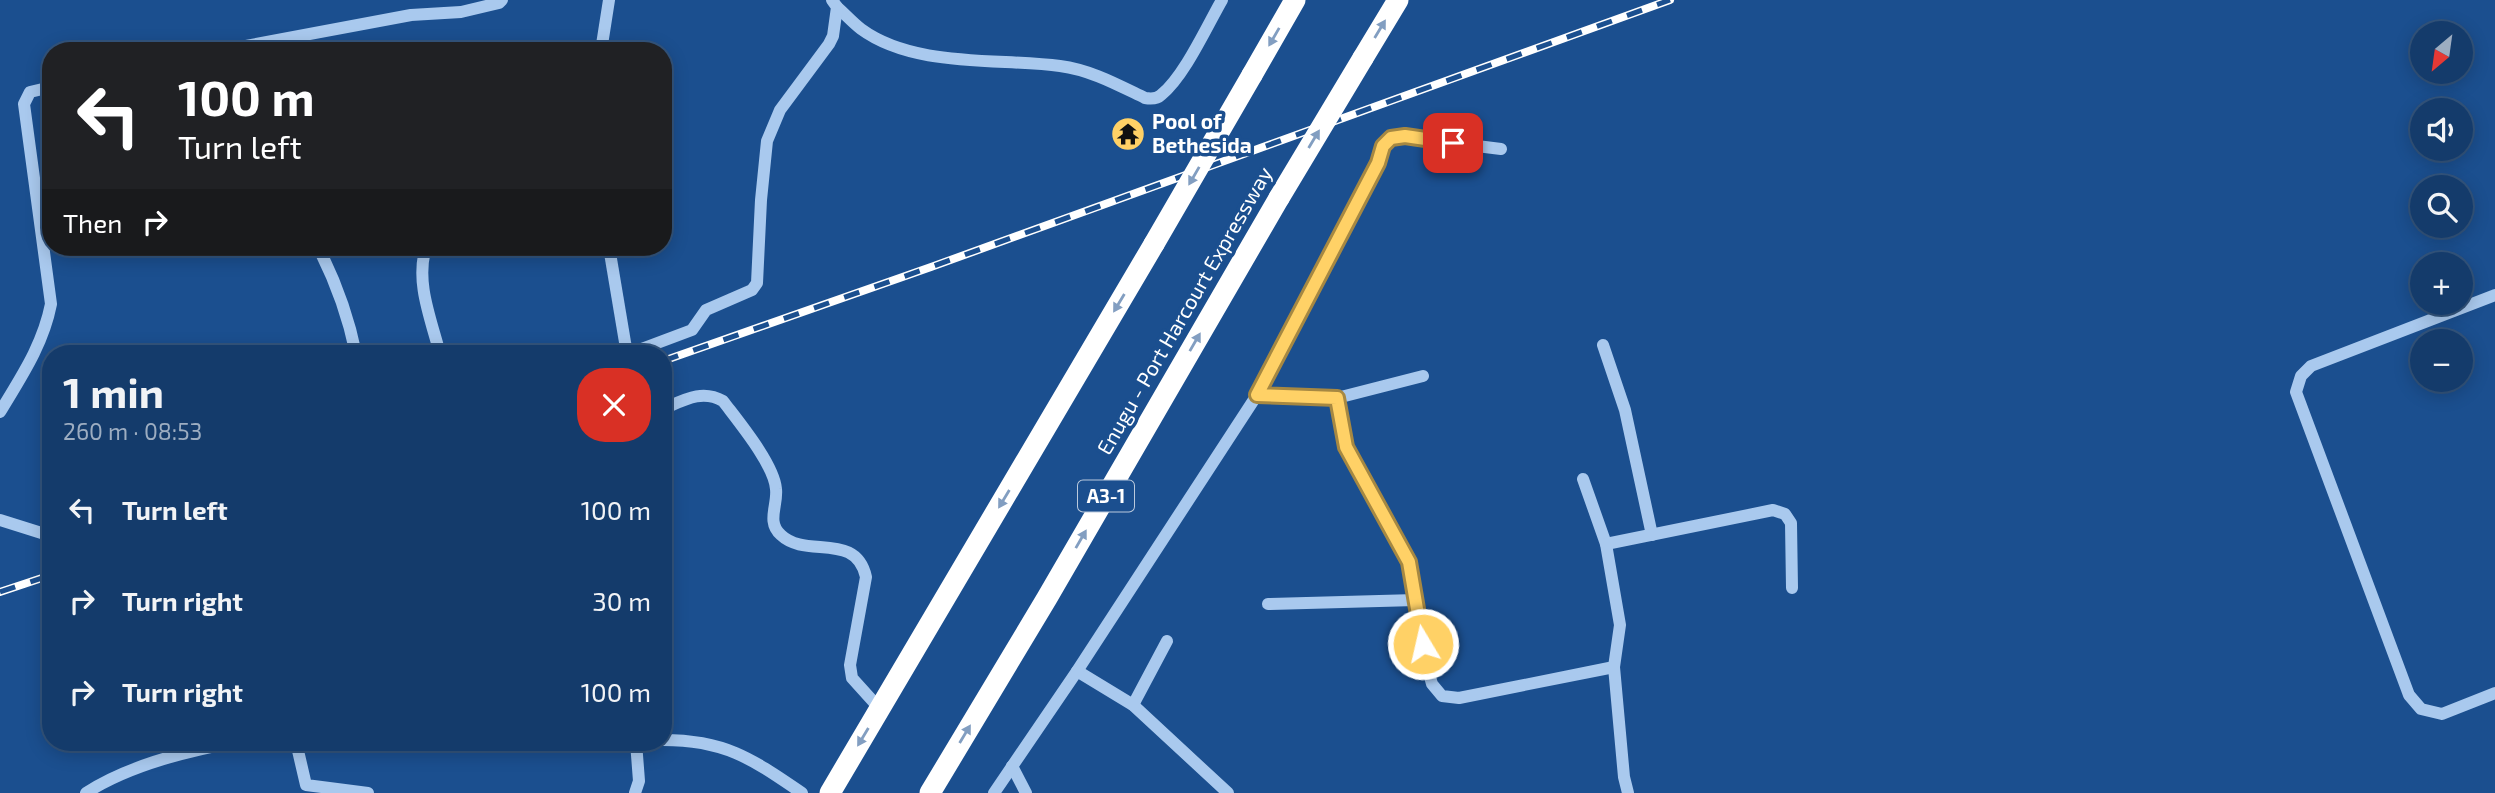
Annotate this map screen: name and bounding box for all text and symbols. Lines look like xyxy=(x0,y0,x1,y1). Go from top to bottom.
one-way arrow xyxy=(1374,19,1387,38)
north arrow xyxy=(2410,21,2473,84)
map controls xyxy=(2410,21,2473,392)
one-way arrow xyxy=(1267,28,1280,47)
text: 100 m xyxy=(178,67,315,126)
icon: left xyxy=(63,70,154,161)
button: sound xyxy=(2410,98,2473,161)
place label: Pool of Bethesida xyxy=(1152,108,1252,157)
pin xyxy=(1423,113,1483,173)
temple icon: Pool of Bethesida xyxy=(1109,115,1147,153)
icon: arrive xyxy=(1434,124,1472,162)
text: Turn left xyxy=(178,127,302,165)
one-way arrow xyxy=(1307,130,1320,149)
street label: Enugu - Port Harcourt Expressway xyxy=(1091,162,1277,459)
one-way arrow xyxy=(1188,167,1200,186)
button: search xyxy=(2410,175,2473,238)
icon: right xyxy=(136,203,174,241)
text: Then xyxy=(63,207,122,238)
button: + xyxy=(2410,252,2473,315)
one-way arrow xyxy=(1113,294,1126,313)
button: − xyxy=(2410,329,2473,392)
one-way arrow xyxy=(1189,332,1201,351)
text: 1 min xyxy=(63,366,164,416)
button: close xyxy=(577,368,651,442)
text: 260 m · 08:53 xyxy=(63,417,202,445)
road number: A3-1 xyxy=(1078,481,1134,512)
one-way arrow xyxy=(997,490,1010,509)
icon: left xyxy=(63,491,101,529)
text: Turn left xyxy=(122,494,228,525)
text: 100 m xyxy=(581,494,651,525)
one-way arrow xyxy=(1075,529,1088,548)
icon: right xyxy=(63,582,101,620)
text: Turn right xyxy=(122,585,243,616)
text: 30 m xyxy=(592,585,651,616)
position arrow xyxy=(1386,607,1460,681)
icon: right xyxy=(63,673,101,711)
text: Turn right xyxy=(122,676,243,707)
text: 100 m xyxy=(581,676,651,707)
one-way arrow xyxy=(959,725,972,744)
one-way arrow xyxy=(857,728,869,747)

